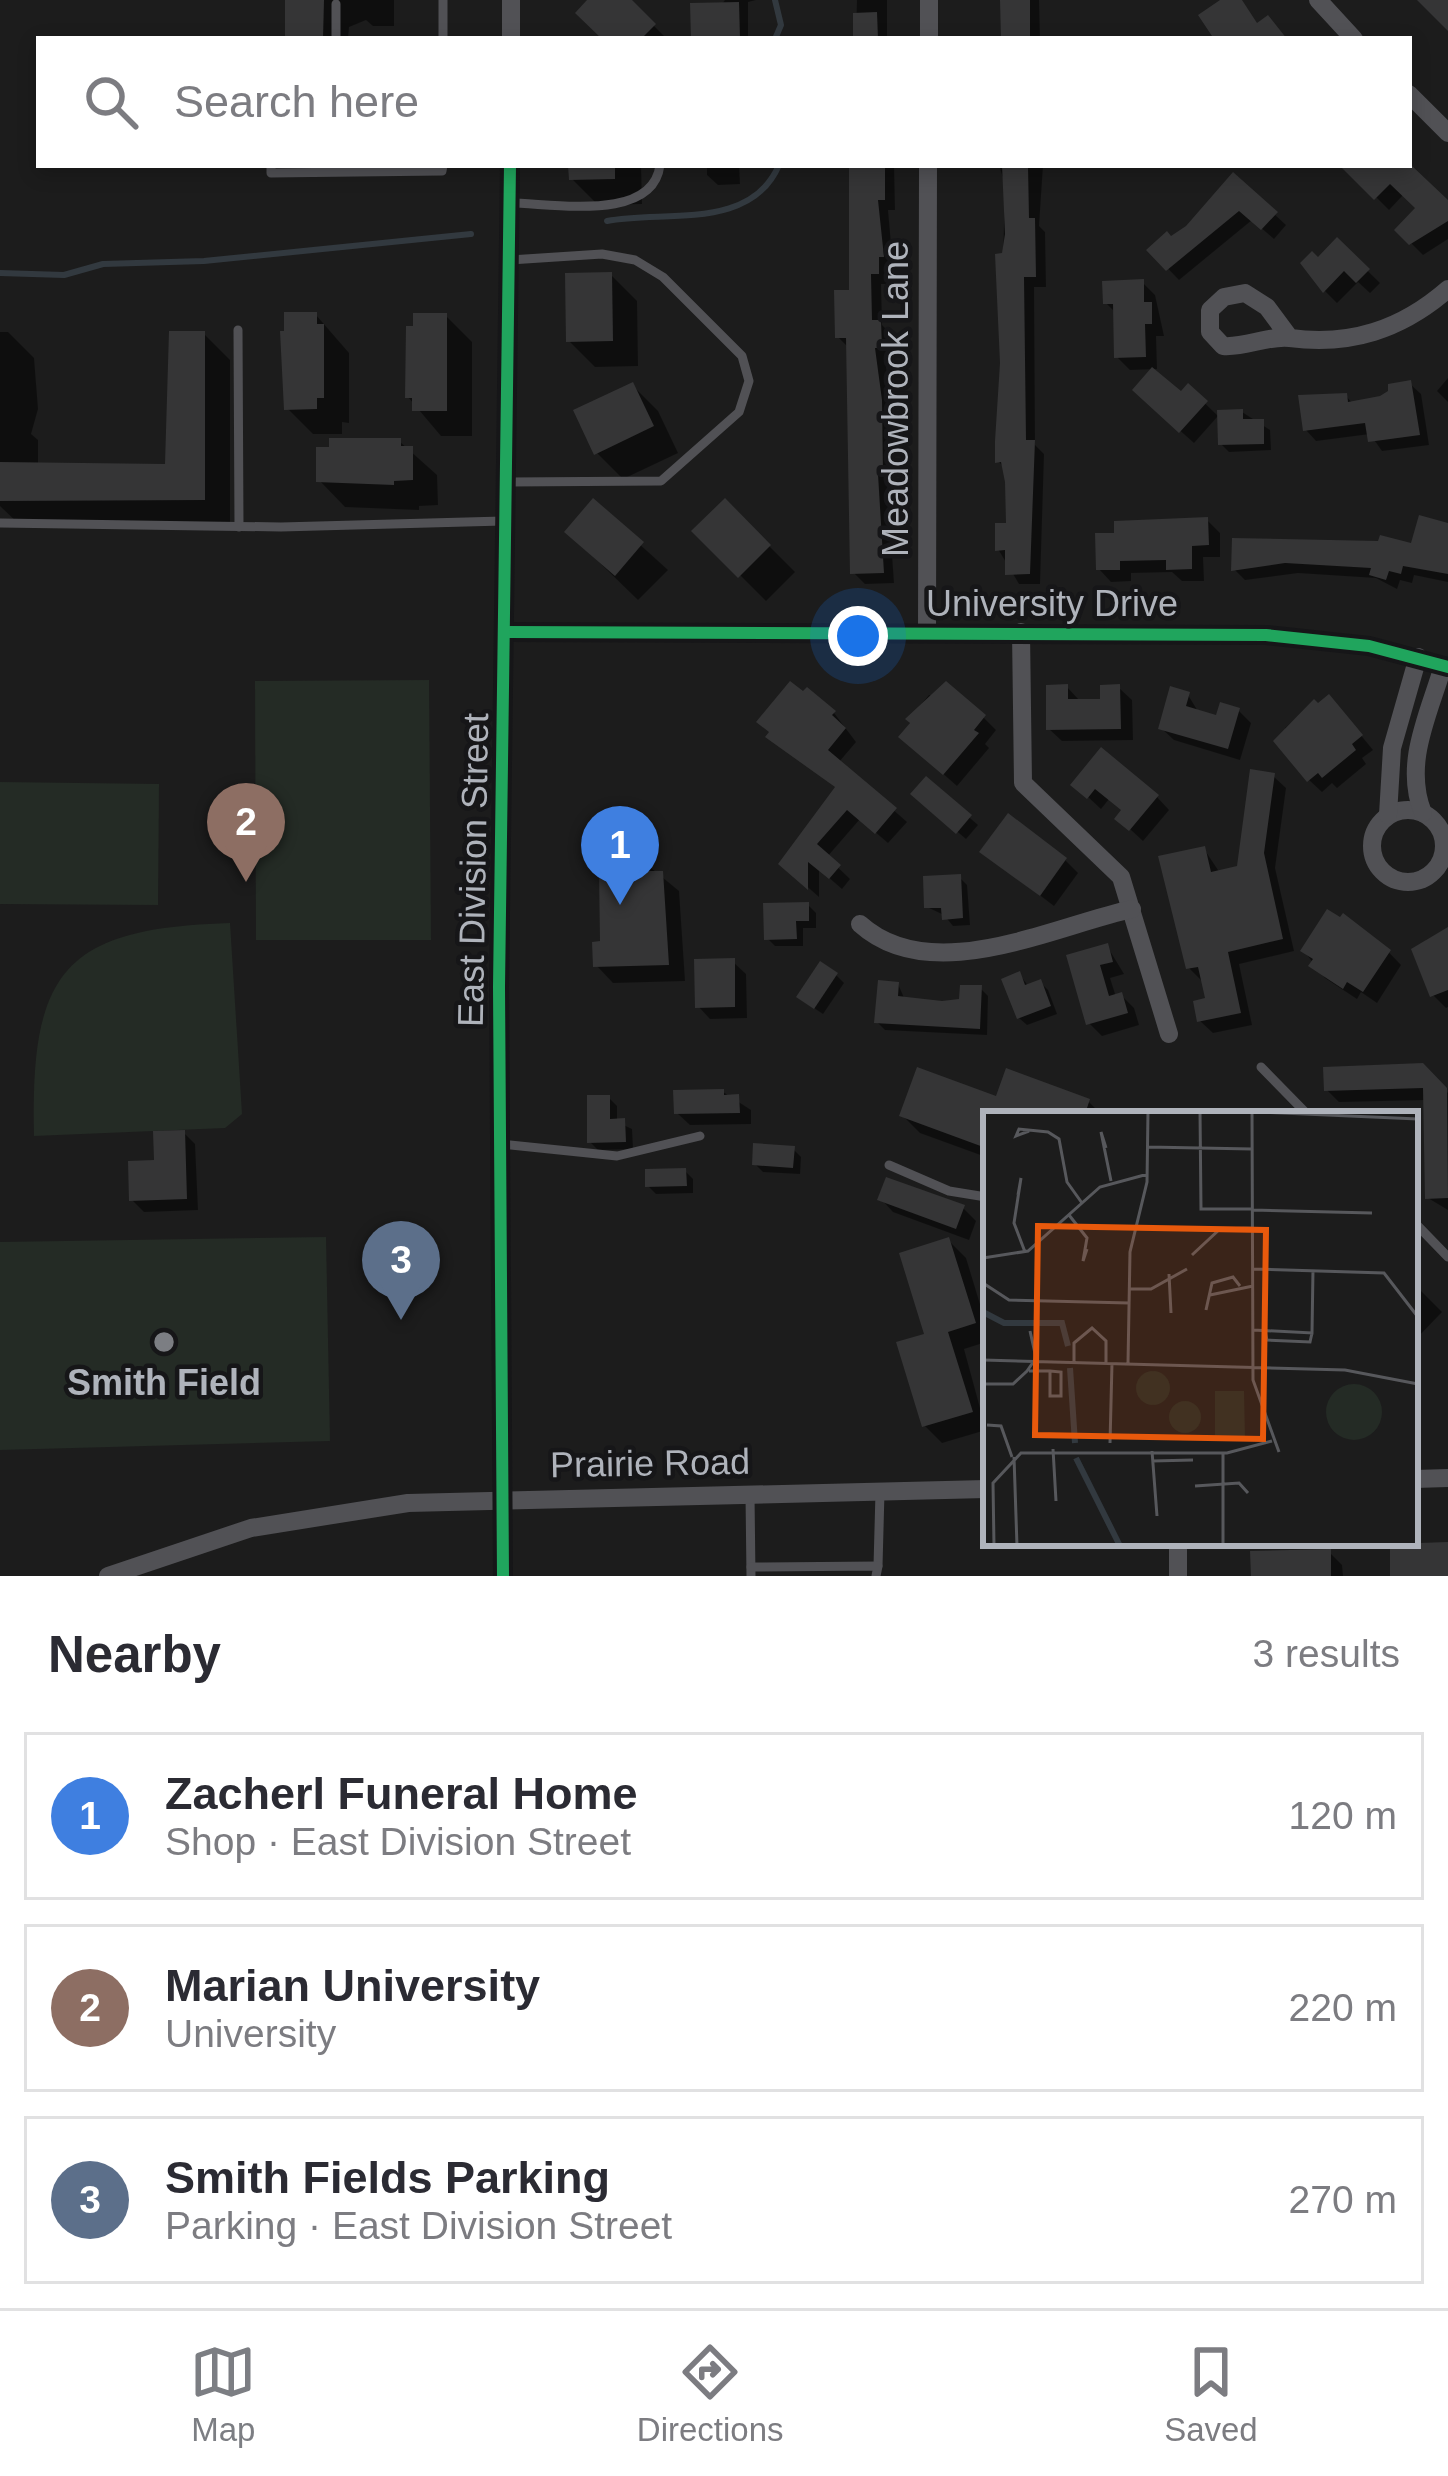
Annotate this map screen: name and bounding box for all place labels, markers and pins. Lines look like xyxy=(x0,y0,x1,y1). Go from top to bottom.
pin: 2 xyxy=(207,783,285,882)
pin: 1 xyxy=(581,806,659,905)
pin: 3 xyxy=(362,1221,440,1320)
marker: Smith Field xyxy=(151,1329,177,1355)
place label: Smith Field xyxy=(67,1362,261,1403)

